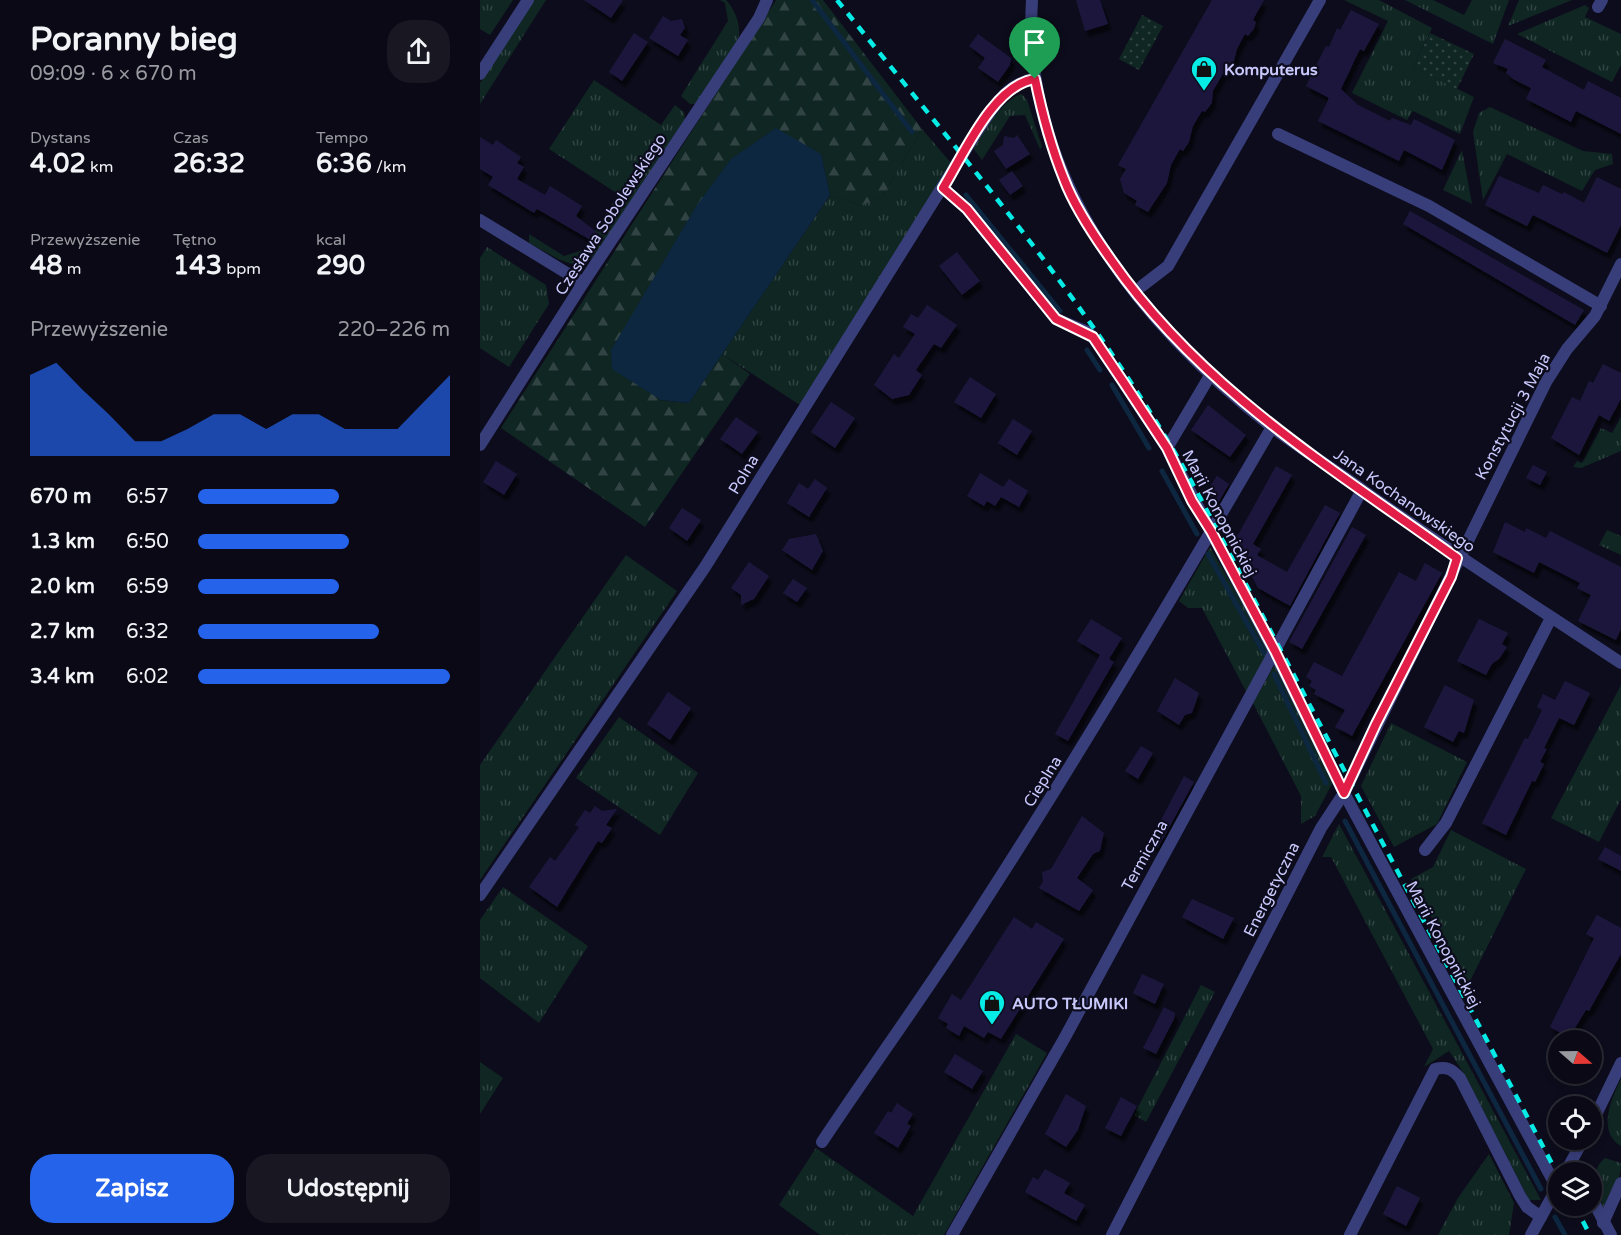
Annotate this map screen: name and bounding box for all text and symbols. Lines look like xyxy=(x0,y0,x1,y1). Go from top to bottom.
pin xyxy=(1009,17,1060,79)
text: Poranny bieg xyxy=(30,20,238,59)
button: share xyxy=(387,20,450,83)
icon: arrive xyxy=(1018,26,1051,59)
shop icon: Komputerus xyxy=(1189,54,1219,92)
place label: Komputerus xyxy=(1224,60,1318,80)
text: 09:09 · 6 × 670 m xyxy=(30,62,197,86)
text: Dystans xyxy=(30,128,91,148)
text: Czas xyxy=(173,128,209,148)
text: Tempo xyxy=(316,128,368,148)
street label: Czesława Sobolewskiego xyxy=(551,130,671,299)
text: 4.02 xyxy=(30,148,86,179)
text: 26:32 xyxy=(173,148,245,179)
text: 6:36 xyxy=(316,148,372,179)
text: km xyxy=(86,157,113,177)
text: /km xyxy=(372,157,406,177)
text: Przewyższenie xyxy=(30,230,140,250)
text: Tętno xyxy=(173,230,216,250)
text: kcal xyxy=(316,230,346,250)
text: 48 xyxy=(30,250,63,281)
text: 143 xyxy=(173,250,222,281)
text: 290 xyxy=(316,250,365,281)
text: m xyxy=(63,259,82,279)
text: bpm xyxy=(222,259,261,279)
text: Przewyższenie xyxy=(30,318,168,342)
text: 220–226 m xyxy=(337,318,450,342)
street label: Konstytucji 3 Maja xyxy=(1471,349,1555,483)
street label: Jana Kochanowskiego xyxy=(1330,444,1479,557)
street label: Marii Konopnickiej xyxy=(1177,447,1261,580)
street label: Polna xyxy=(724,451,763,498)
text: 670 m xyxy=(30,485,91,509)
text: 6:57 xyxy=(126,485,169,509)
text: 1.3 km xyxy=(30,530,95,554)
text: 6:50 xyxy=(126,530,169,554)
text: 2.0 km xyxy=(30,575,95,599)
text: 6:59 xyxy=(126,575,169,599)
text: 2.7 km xyxy=(30,620,95,644)
text: 6:32 xyxy=(126,620,169,644)
text: 3.4 km xyxy=(30,665,94,689)
text: 6:02 xyxy=(126,665,169,689)
street label: Cieplna xyxy=(1019,752,1066,811)
street label: Termiczna xyxy=(1117,817,1172,894)
street label: Energetyczna xyxy=(1239,839,1304,940)
street label: Marii Konopnickiej xyxy=(1401,878,1485,1011)
shop icon: AUTO TŁUMIKI xyxy=(977,988,1007,1026)
place label: AUTO TŁUMIKI xyxy=(1012,994,1128,1014)
north arrow xyxy=(1548,1030,1602,1084)
map controls xyxy=(1548,1030,1602,1216)
button: locate xyxy=(1548,1096,1602,1150)
button: Zapisz xyxy=(30,1154,234,1223)
button: Udostępnij xyxy=(246,1154,450,1223)
button: layers xyxy=(1548,1162,1602,1216)

